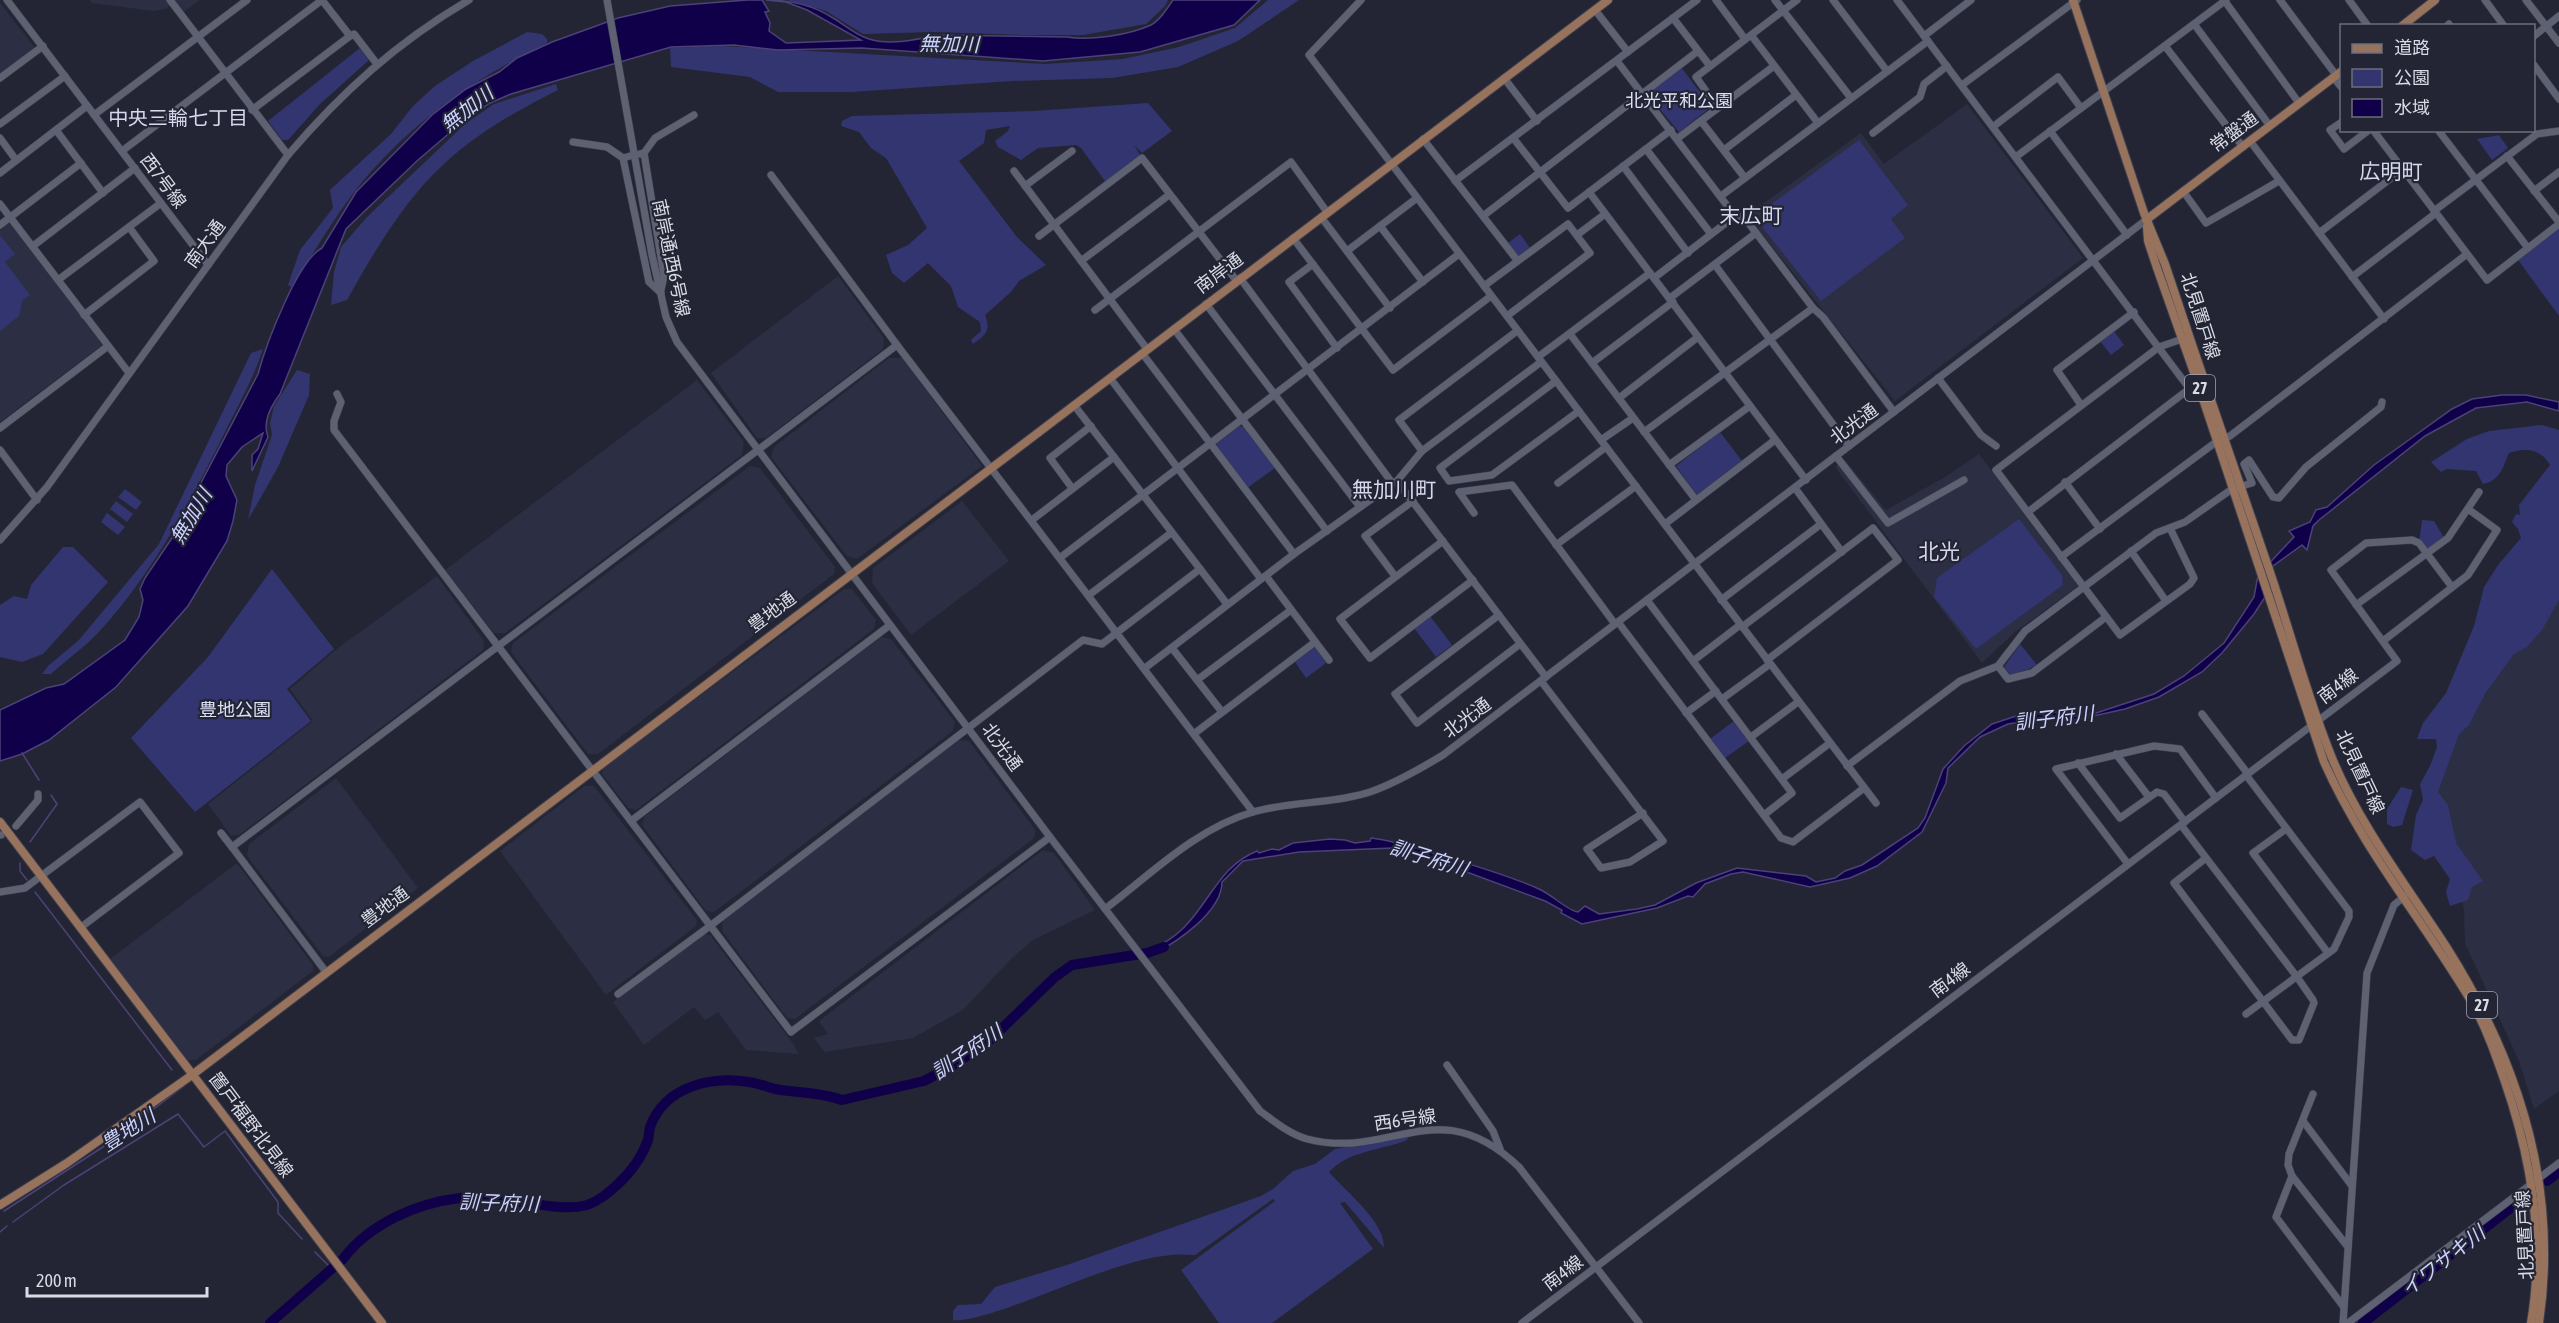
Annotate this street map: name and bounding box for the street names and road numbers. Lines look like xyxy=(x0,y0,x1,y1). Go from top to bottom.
street label: 常盤通 xyxy=(2206,107,2262,156)
street label: 西7号線 xyxy=(136,149,191,212)
street label: 南岸通;西6号線 xyxy=(649,197,694,319)
street label: 南大通 xyxy=(180,216,229,272)
street label: 南岸通 xyxy=(1191,248,1247,297)
street label: 北見置戸線 xyxy=(2177,270,2224,362)
road number: 27 xyxy=(2185,375,2215,401)
street label: 北光通 xyxy=(1826,399,1882,448)
street label: 豊地通 xyxy=(744,587,800,636)
street label: 南4線 xyxy=(2314,664,2362,707)
street label: 北光通 xyxy=(1439,693,1495,742)
street label: 北光通 xyxy=(978,719,1027,775)
street label: 北見置戸線 xyxy=(2332,727,2389,817)
street label: 豊地通 xyxy=(357,882,413,931)
street label: 南4線 xyxy=(1926,958,1974,1001)
road number: 27 xyxy=(2467,992,2497,1018)
street label: 置戸福野北見線 xyxy=(205,1068,298,1181)
street label: 西6号線 xyxy=(1373,1105,1437,1134)
street label: 北見置戸線 xyxy=(2512,1190,2537,1281)
street label: 南4線 xyxy=(1539,1251,1587,1294)

